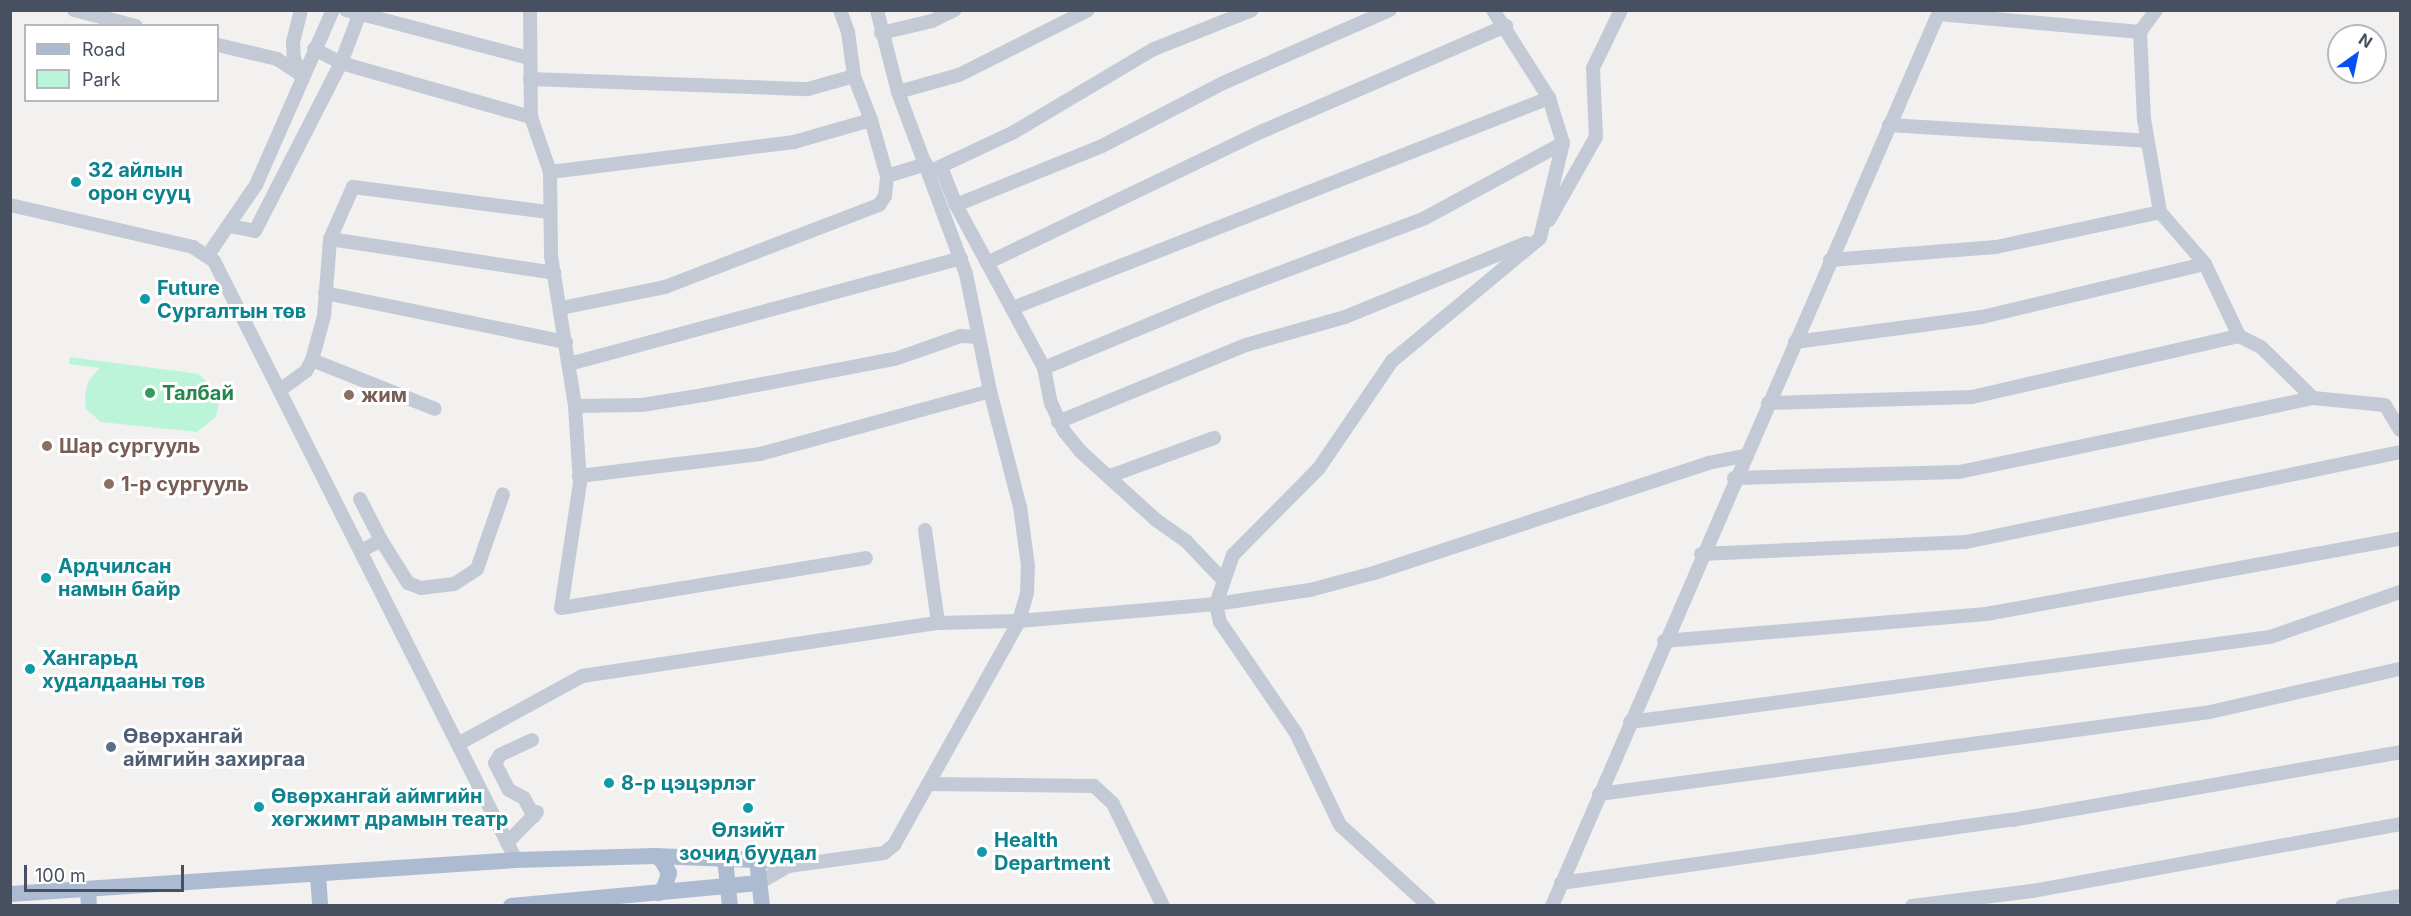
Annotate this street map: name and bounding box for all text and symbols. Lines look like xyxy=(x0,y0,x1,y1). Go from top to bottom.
legend xyxy=(24,24,219,102)
north arrow xyxy=(2327,24,2387,84)
text: N xyxy=(2355,29,2376,52)
text: Road xyxy=(82,39,125,60)
text: Park xyxy=(82,69,121,90)
place label: 32 айлын орон сууц xyxy=(88,158,191,205)
marker: 32 айлын орон сууц xyxy=(69,175,83,189)
place label: Future Сургалтын төв xyxy=(157,276,306,323)
marker: Future Сургалтын төв xyxy=(138,292,152,306)
place label: Талбай xyxy=(162,381,234,405)
place label: жим xyxy=(361,383,407,407)
marker: Талбай xyxy=(143,386,157,400)
marker: жим xyxy=(342,388,356,402)
place label: Шар сургууль xyxy=(59,434,200,458)
marker: Шар сургууль xyxy=(40,439,54,453)
place label: 1-р сургууль xyxy=(121,472,249,496)
marker: 1-р сургууль xyxy=(102,477,116,491)
place label: Ардчилсан намын байр xyxy=(58,554,180,601)
marker: Ардчилсан намын байр xyxy=(39,571,53,585)
place label: Хангарьд худалдааны төв xyxy=(42,646,205,693)
marker: Хангарьд худалдааны төв xyxy=(23,662,37,676)
place label: Өвөрхангай аймгийн захиргаа xyxy=(123,724,305,771)
marker: Өвөрхангай аймгийн захиргаа xyxy=(104,740,118,754)
place label: 8-р цэцэрлэг xyxy=(621,771,756,795)
marker: 8-р цэцэрлэг xyxy=(602,776,616,790)
place label: Өвөрхангай аймгийн хөгжимт драмын театр xyxy=(271,784,508,831)
marker: Өвөрхангай аймгийн хөгжимт драмын театр xyxy=(252,800,266,814)
marker: Өлзийт зочид буудал xyxy=(741,801,755,815)
place label: Өлзийт зочид буудал xyxy=(679,818,817,865)
place label: Health Department xyxy=(994,828,1111,875)
marker: Health Department xyxy=(975,845,989,859)
scale bar xyxy=(27,853,188,891)
text: 100 m xyxy=(35,865,86,886)

